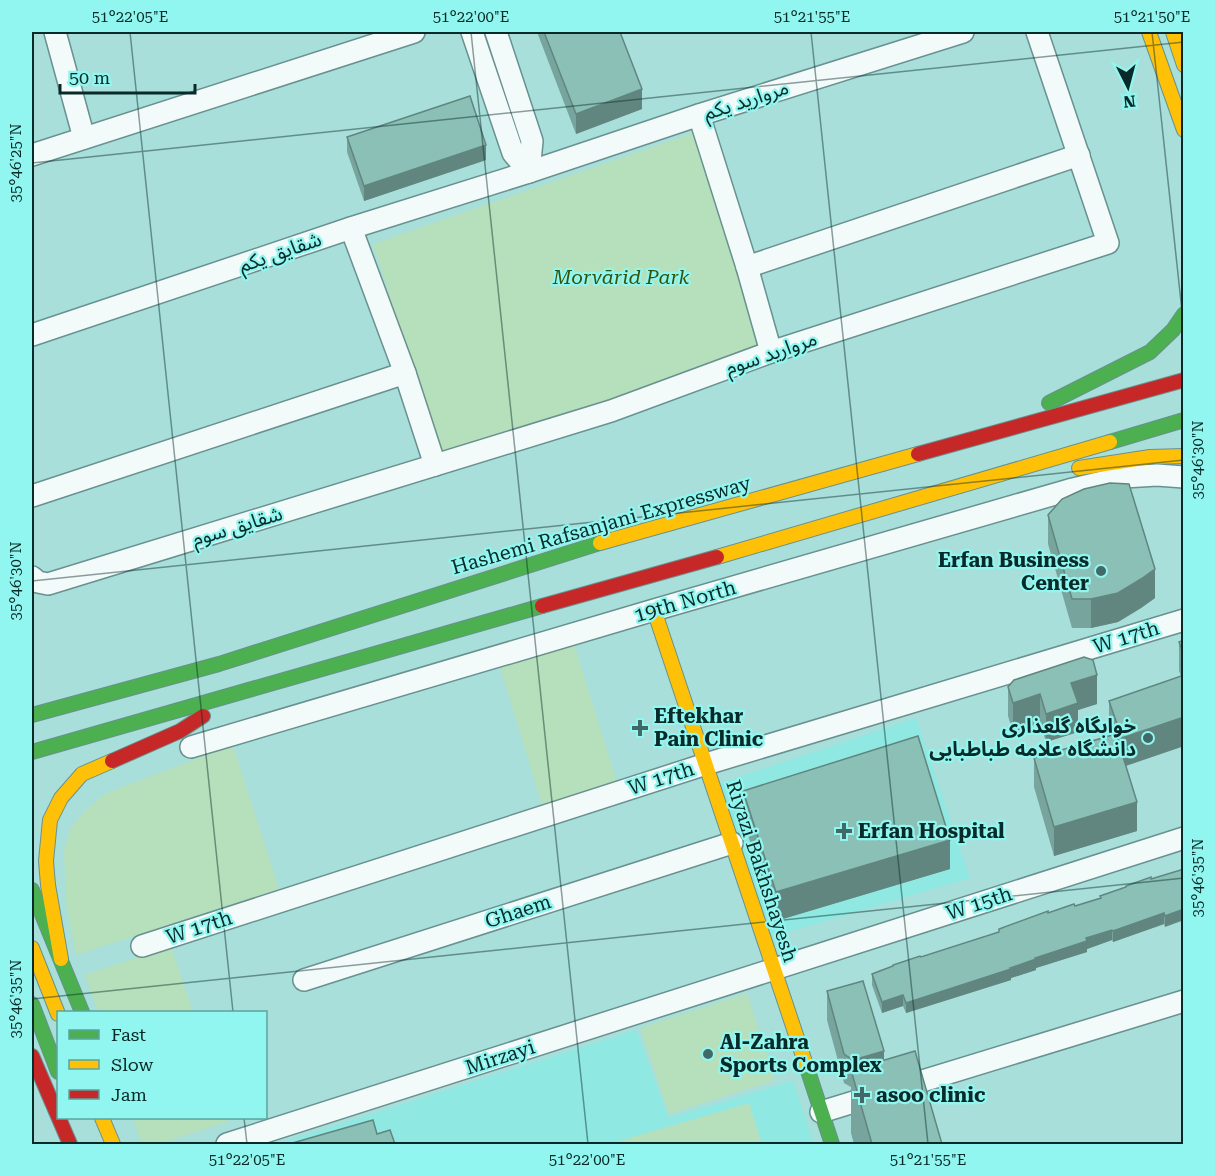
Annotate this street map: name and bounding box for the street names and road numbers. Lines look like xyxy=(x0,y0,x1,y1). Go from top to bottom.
street label: مروارید یکم xyxy=(700,75,792,128)
street label: شقایق یکم xyxy=(235,227,326,280)
street label: مروارید سوم xyxy=(722,326,821,383)
street label: Hashemi Rafsanjani Expressway xyxy=(449,471,754,579)
street label: شقایق سوم xyxy=(189,501,286,554)
street label: 19th North xyxy=(631,575,739,627)
street label: W 17th xyxy=(1090,616,1162,658)
street label: W 17th xyxy=(625,756,697,800)
street label: Riyazi Bakhshayesh xyxy=(721,777,803,965)
street label: W 15th xyxy=(943,881,1015,925)
street label: Ghaem xyxy=(482,889,554,933)
street label: W 17th xyxy=(163,905,235,949)
street label: Mirzayi xyxy=(462,1035,538,1079)

